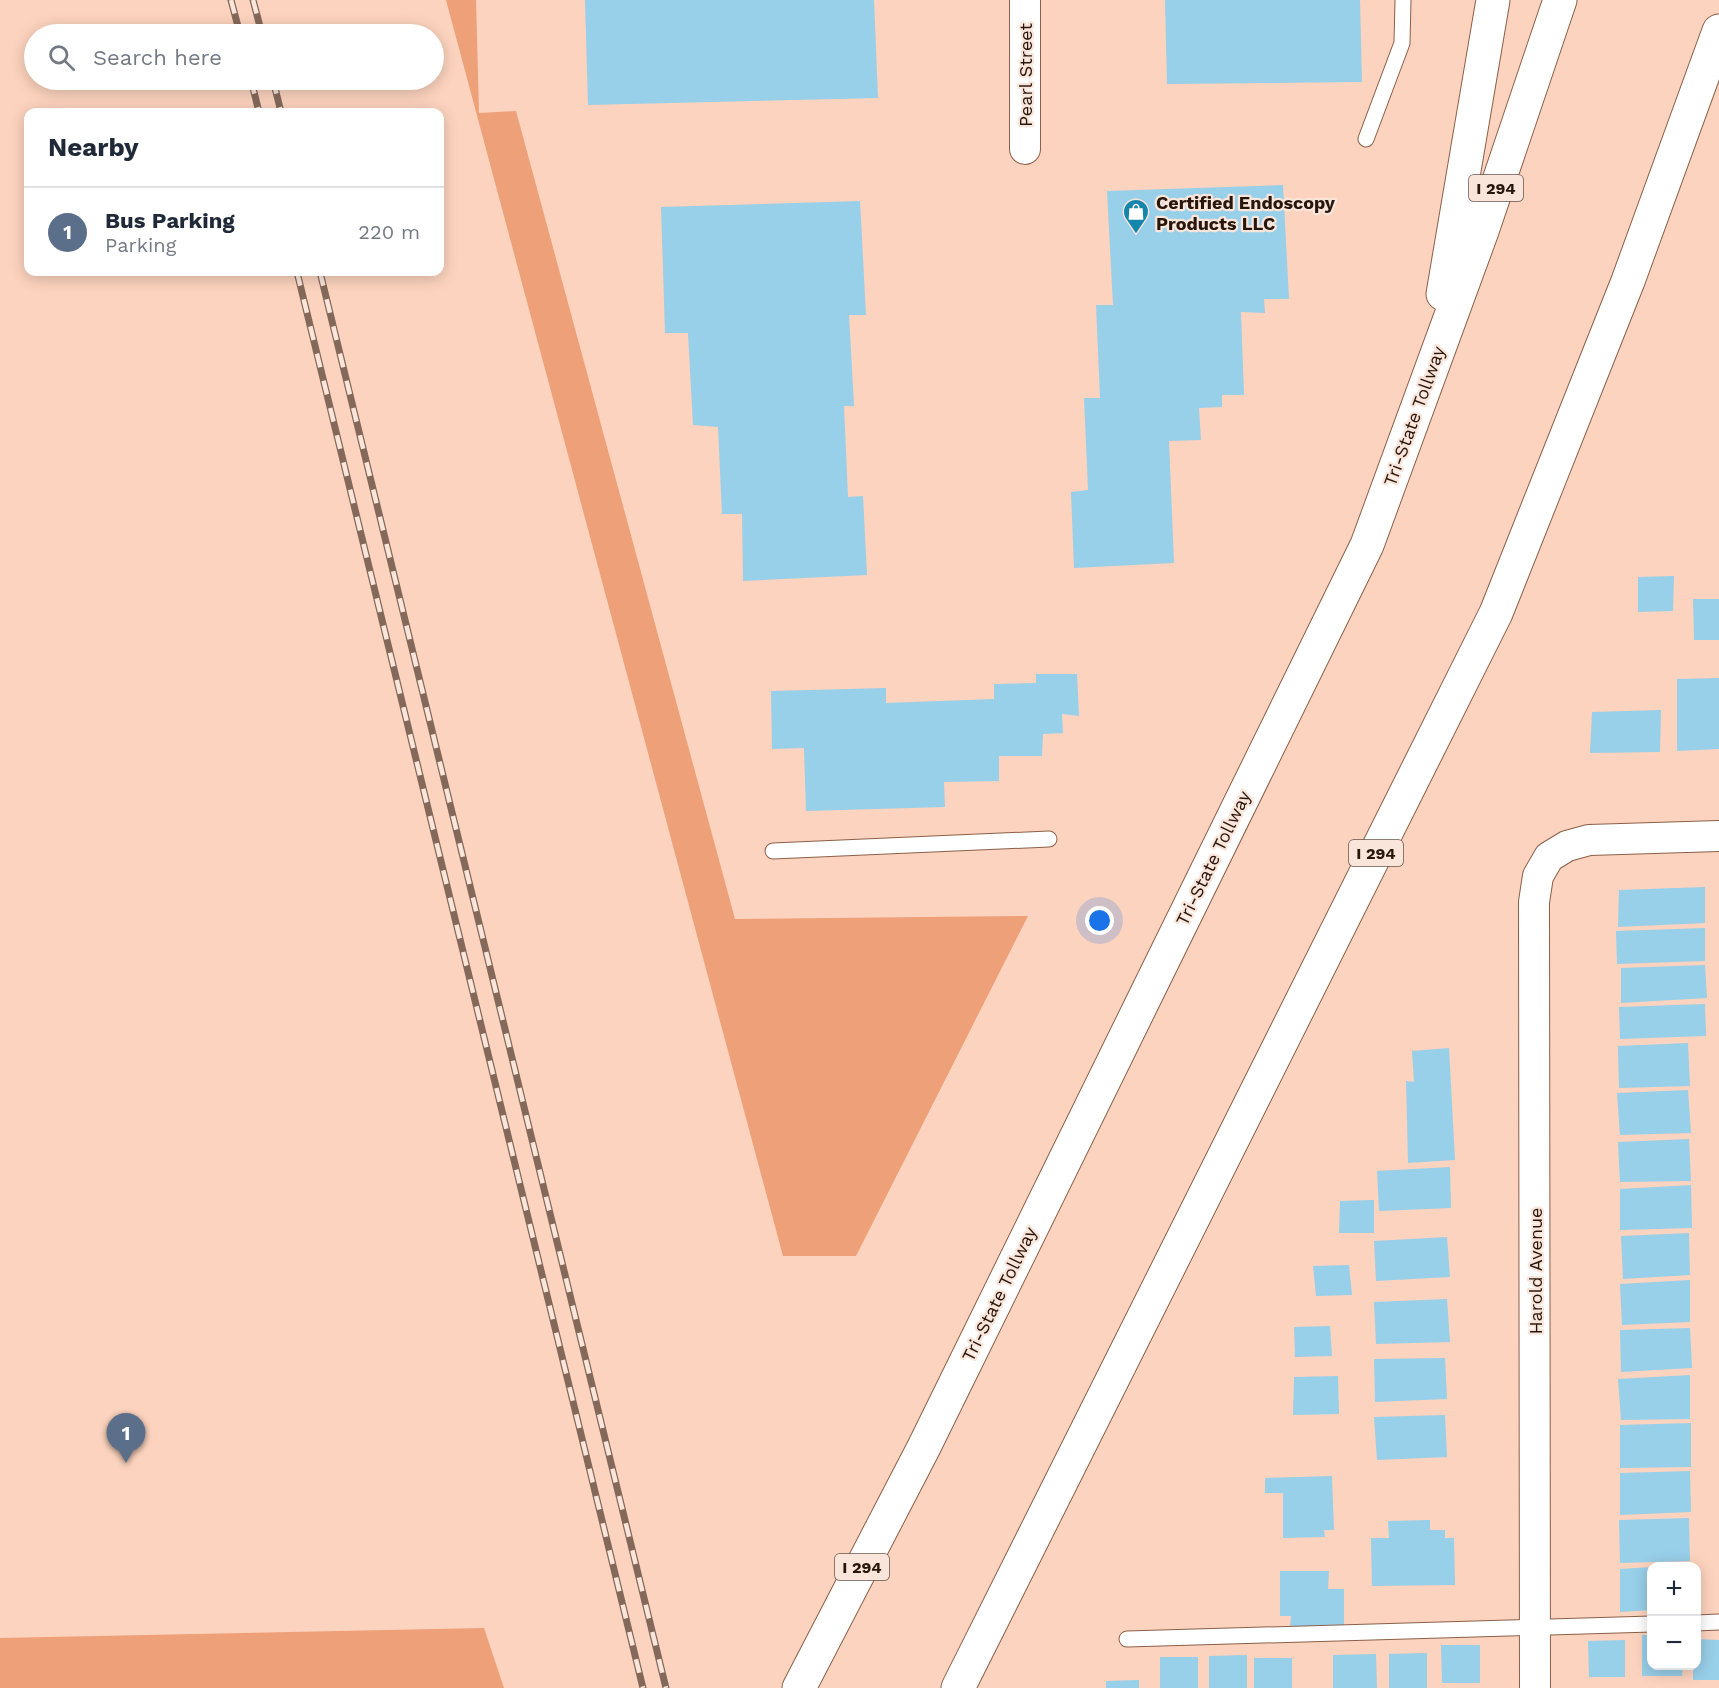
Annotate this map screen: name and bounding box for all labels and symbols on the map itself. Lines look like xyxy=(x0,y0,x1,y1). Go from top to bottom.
street label: Pearl Street xyxy=(1015,23,1036,127)
road number: I 294 xyxy=(1469,175,1523,201)
place label: Certified Endoscopy Products LLC xyxy=(1156,192,1336,234)
shop icon: Certified Endoscopy Products LLC xyxy=(1121,197,1151,235)
street label: Tri-State Tollway xyxy=(1379,343,1449,489)
street label: Tri-State Tollway xyxy=(1171,787,1255,929)
road number: I 294 xyxy=(1349,840,1403,866)
your location xyxy=(1085,906,1114,935)
street label: Harold Avenue xyxy=(1525,1207,1546,1335)
street label: Tri-State Tollway xyxy=(957,1223,1041,1365)
pin: 1 xyxy=(106,1414,146,1463)
road number: I 294 xyxy=(835,1554,889,1580)

